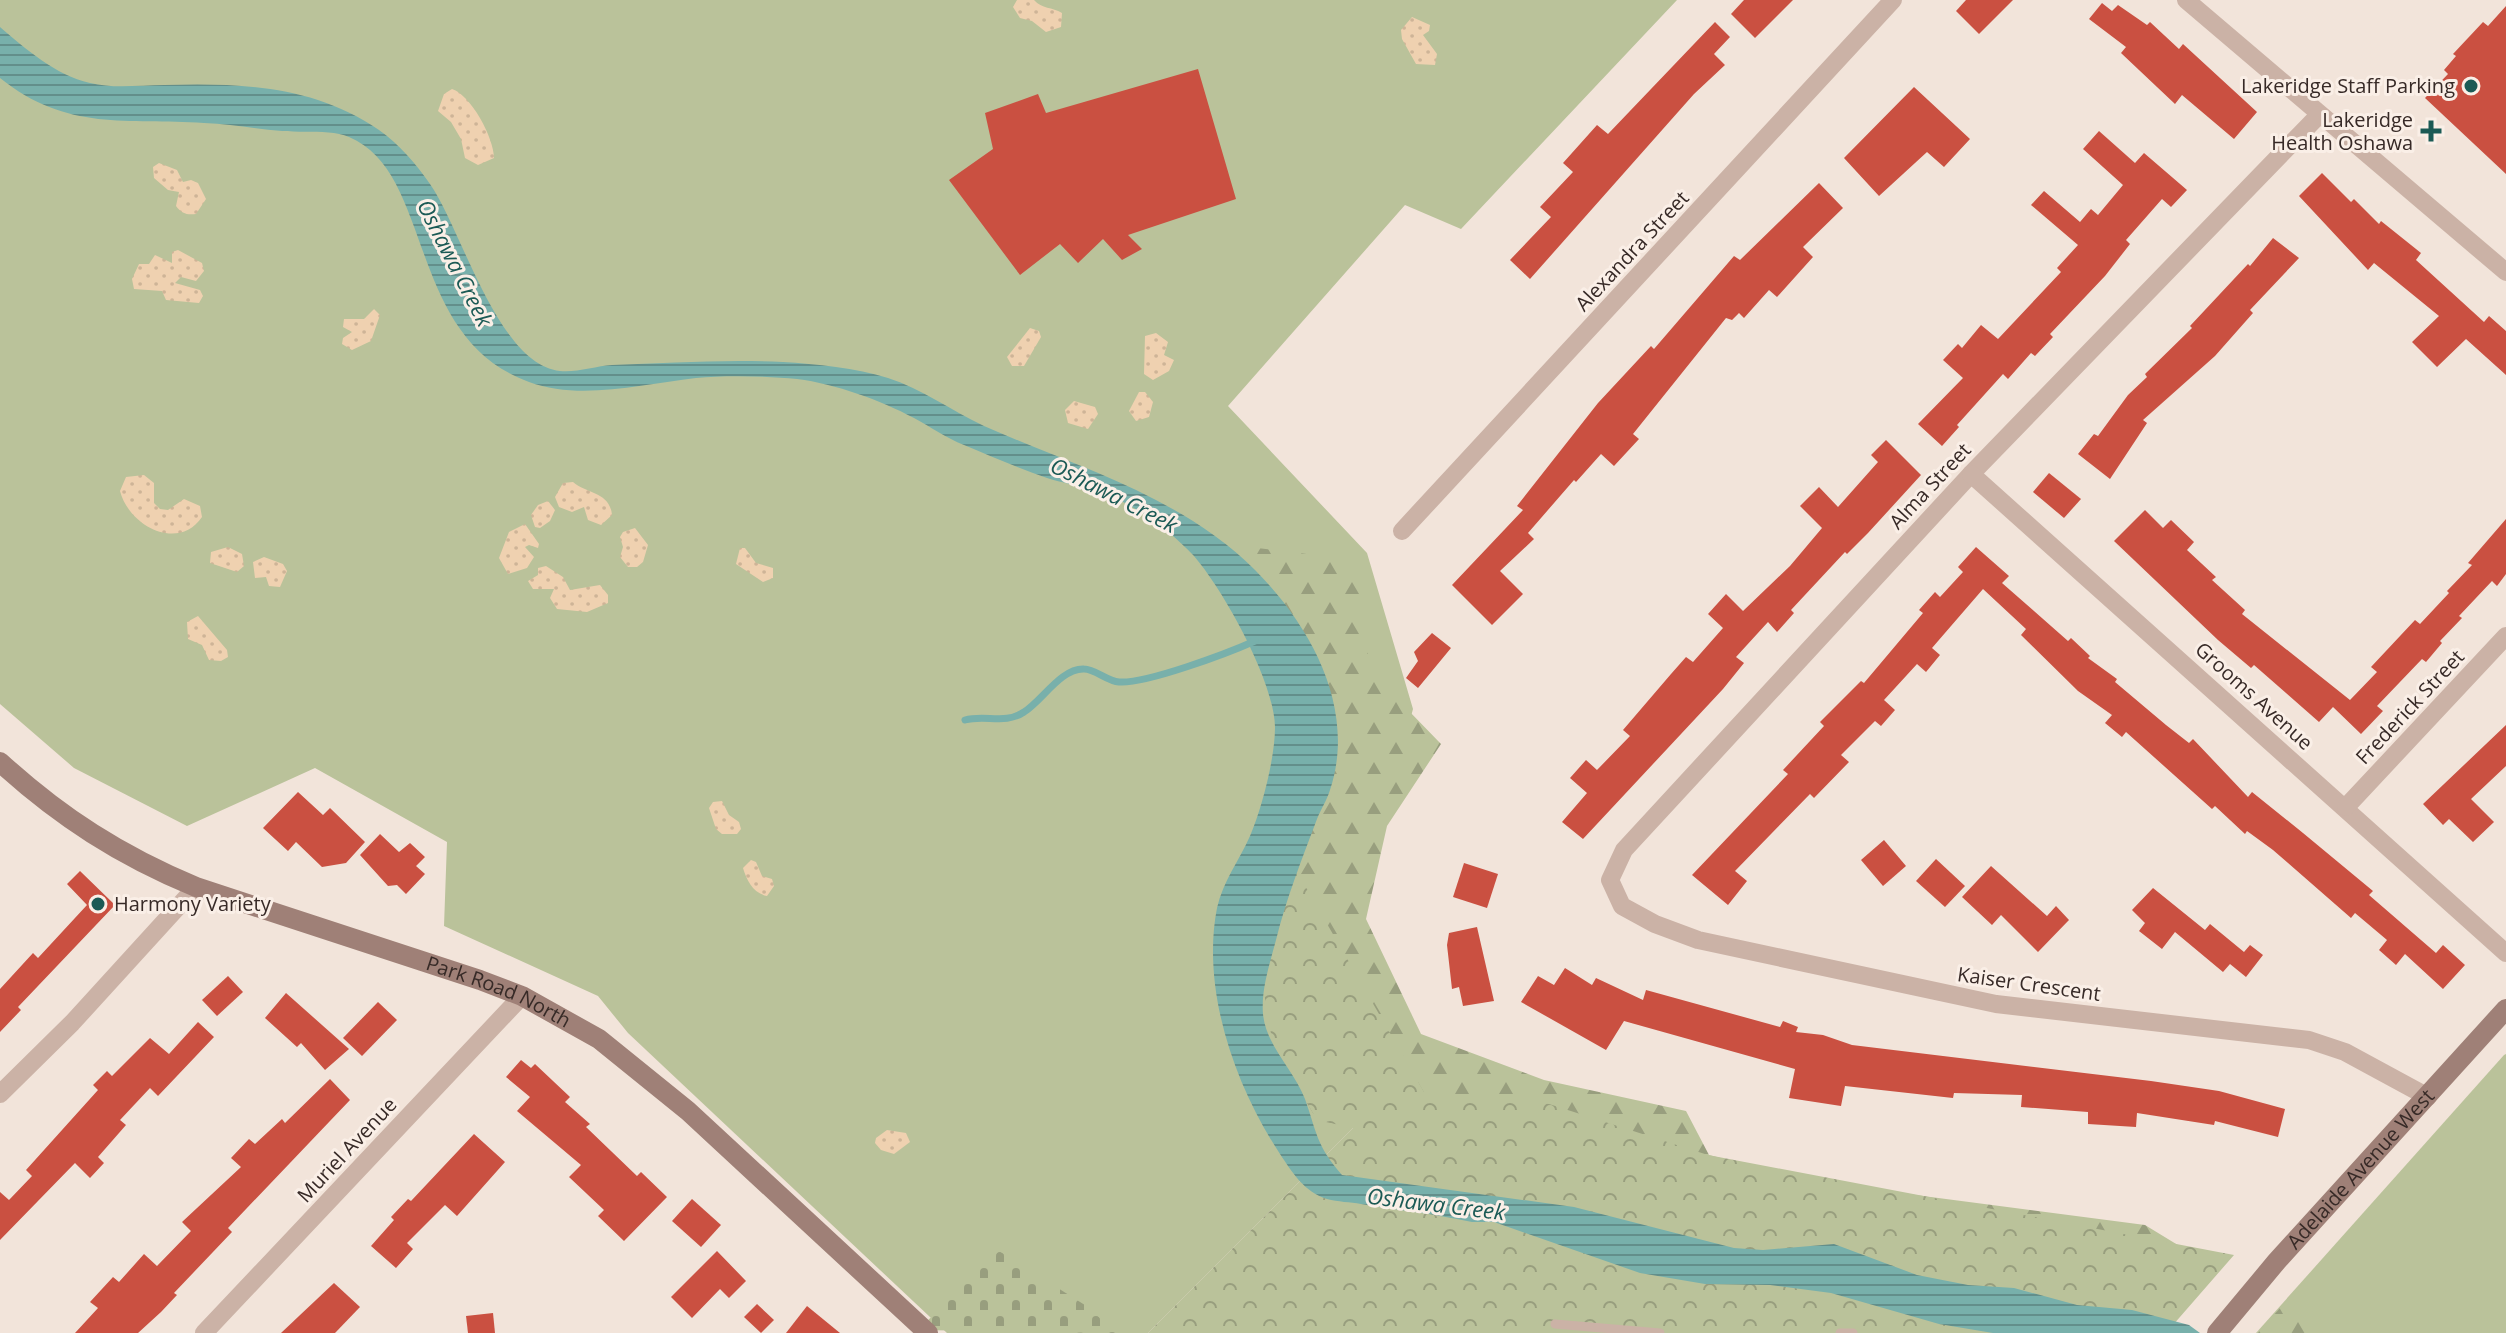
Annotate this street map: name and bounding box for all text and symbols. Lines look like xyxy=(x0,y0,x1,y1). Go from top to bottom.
place label: Lakeridge Staff Parking xyxy=(2241,72,2455,99)
marker: Lakeridge Staff Parking xyxy=(2462,77,2480,95)
place label: Lakeridge Health Oshawa xyxy=(2271,106,2413,156)
marker: Lakeridge Health Oshawa xyxy=(2420,120,2442,142)
street label: Alexandra Street xyxy=(1569,185,1694,317)
water label: Oshawa Creek xyxy=(411,194,501,332)
street label: Alma Street xyxy=(1883,437,1976,535)
water label: Oshawa Creek xyxy=(1046,449,1184,540)
street label: Grooms Avenue xyxy=(2190,636,2319,756)
street label: Frederick Street xyxy=(2349,643,2470,770)
place label: Harmony Variety xyxy=(114,890,272,917)
marker: Harmony Variety xyxy=(89,895,107,913)
street label: Park Road North xyxy=(423,949,576,1034)
street label: Kaiser Crescent xyxy=(1956,960,2102,1007)
street label: Adelaide Avenue West xyxy=(2281,1083,2440,1254)
street label: Muriel Avenue xyxy=(291,1091,402,1208)
water label: Oshawa Creek xyxy=(1365,1180,1508,1226)

